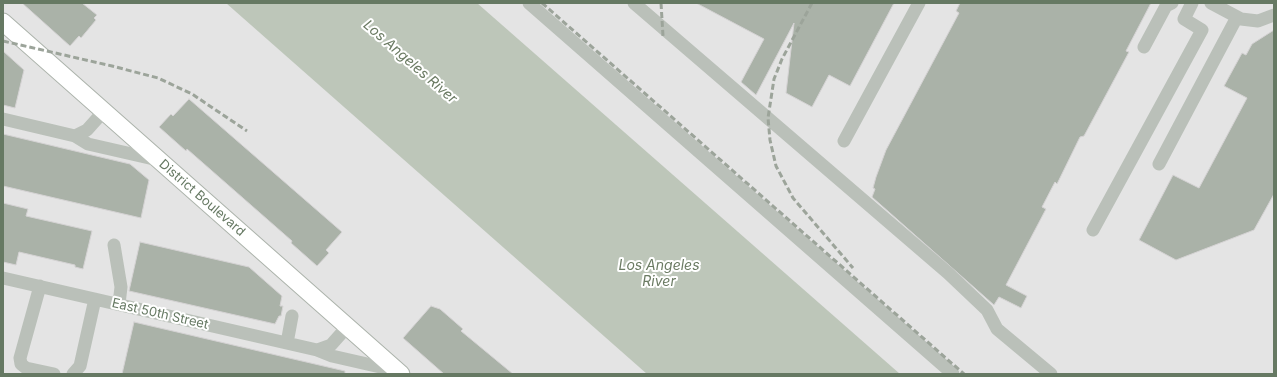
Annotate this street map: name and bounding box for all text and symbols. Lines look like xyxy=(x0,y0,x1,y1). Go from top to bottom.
water label: Los Angeles River xyxy=(360,17,460,107)
street label: District Boulevard xyxy=(156,156,248,240)
water label: Los Angeles River xyxy=(618,258,700,290)
street label: East 50th Street xyxy=(110,295,210,333)

